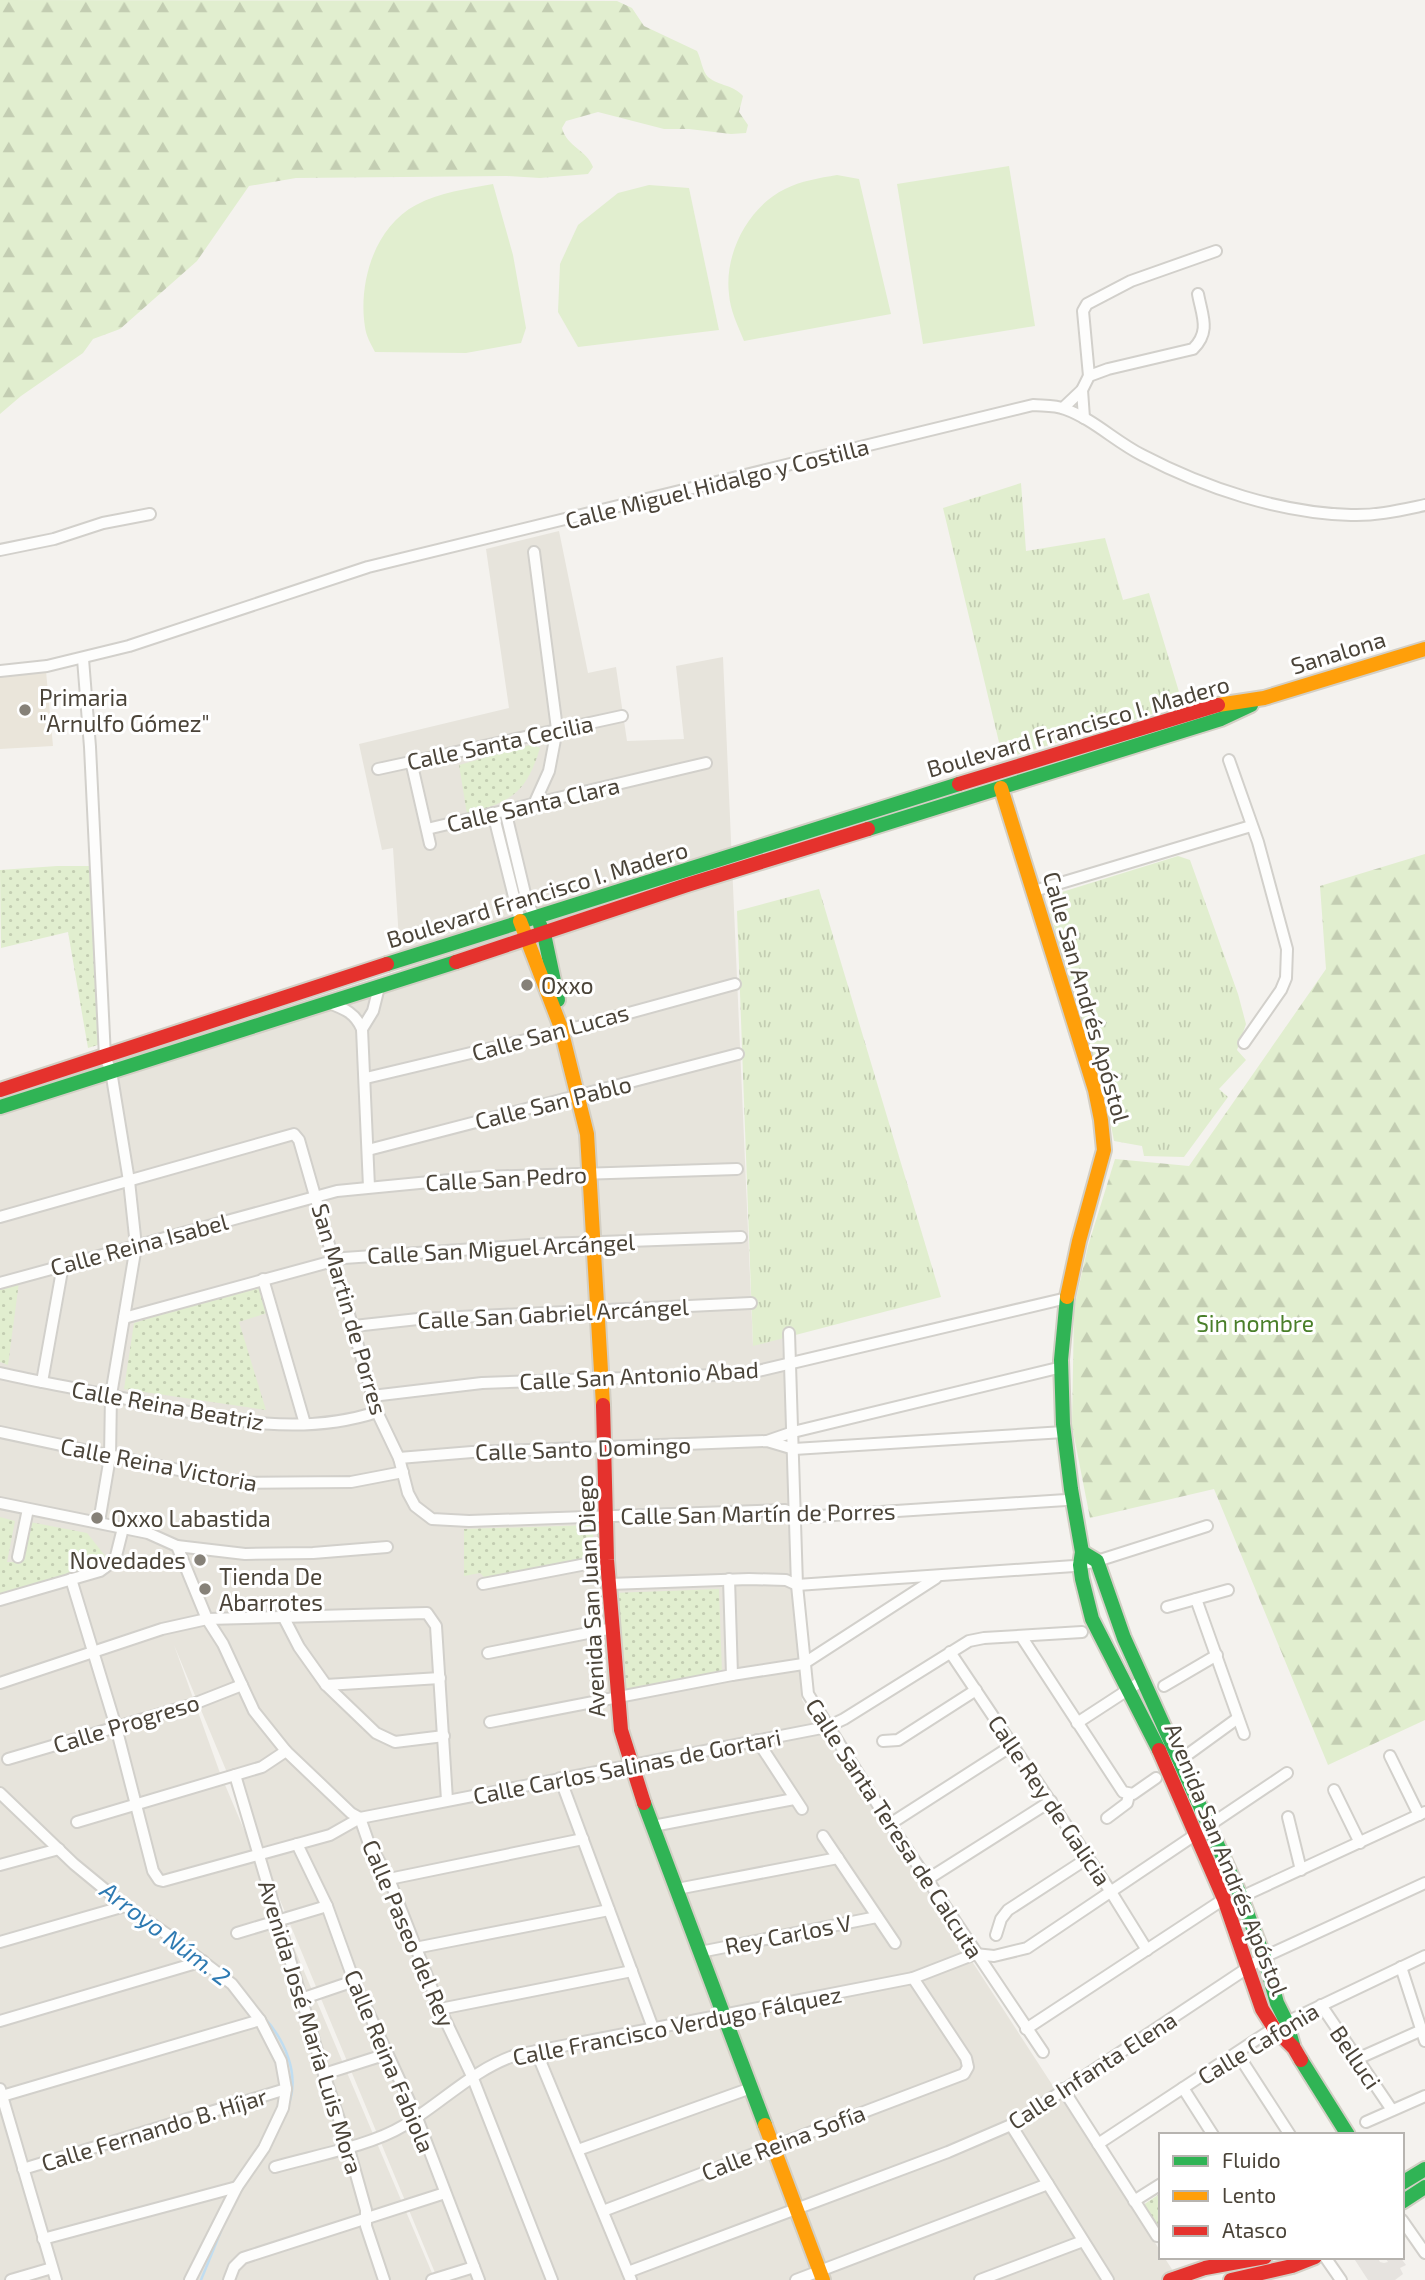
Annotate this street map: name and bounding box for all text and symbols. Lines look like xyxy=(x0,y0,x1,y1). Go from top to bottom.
street label: Calle Miguel Hidalgo y Costilla xyxy=(562,432,872,534)
street label: Sanalona xyxy=(1287,624,1389,680)
street label: Boulevard Francisco I. Madero xyxy=(924,669,1232,783)
place label: Primaria "Arnulfo Gómez" xyxy=(39,683,210,737)
marker: Primaria "Arnulfo Gómez" xyxy=(17,702,33,718)
street label: Calle Santa Cecilia xyxy=(404,709,596,775)
street label: Calle Santa Clara xyxy=(444,770,622,838)
street label: Boulevard Francisco I. Madero xyxy=(383,835,691,953)
street label: Calle San Andrés Apóstol xyxy=(1038,868,1136,1126)
place label: Oxxo xyxy=(541,971,593,999)
marker: Oxxo xyxy=(519,977,535,993)
street label: Calle San Lucas xyxy=(468,998,632,1066)
street label: Calle San Pablo xyxy=(472,1069,634,1135)
street label: Calle San Pedro xyxy=(424,1160,588,1196)
street label: San Martin de Porres xyxy=(306,1200,394,1418)
street label: Calle Reina Isabel xyxy=(47,1207,231,1281)
street label: Calle San Miguel Arcángel xyxy=(366,1227,636,1269)
street label: Calle San Gabriel Arcángel xyxy=(417,1292,690,1334)
park label: Sin nombre xyxy=(1196,1309,1314,1337)
street label: Calle San Antonio Abad xyxy=(519,1355,759,1395)
street label: Calle Reina Beatriz xyxy=(70,1374,266,1436)
street label: Calle Santo Domingo xyxy=(475,1430,691,1466)
street label: Calle Reina Victoria xyxy=(58,1431,260,1497)
street label: Avenida San Juan Diego xyxy=(570,1474,610,1718)
street label: Calle San Martín de Porres xyxy=(620,1497,896,1529)
place label: Oxxo Labastida xyxy=(111,1504,271,1532)
marker: Oxxo Labastida xyxy=(89,1510,105,1526)
place label: Novedades xyxy=(69,1546,186,1574)
marker: Novedades xyxy=(192,1552,208,1568)
place label: Tienda De Abarrotes xyxy=(219,1562,323,1616)
marker: Tienda De Abarrotes xyxy=(197,1581,213,1597)
street label: Calle Progreso xyxy=(50,1687,202,1759)
street label: Calle Santa Teresa de Calcuta xyxy=(800,1693,990,1963)
street label: Calle Rey de Galicia xyxy=(983,1709,1117,1891)
street label: Avenida San Andrés Apóstol xyxy=(1159,1719,1295,1999)
street label: Calle Carlos Salinas de Gortari xyxy=(471,1722,783,1810)
street label: Calle Paseo del Rey xyxy=(357,1835,461,2031)
water label: Arroyo Núm. 2 xyxy=(95,1874,236,1991)
street label: Avenida José María Luis Mora xyxy=(253,1877,369,2177)
street label: Rey Carlos V xyxy=(722,1908,854,1960)
street label: Calle Reina Fabiola xyxy=(339,1965,441,2157)
street label: Calle Francisco Verdugo Fálquez xyxy=(510,1979,844,2071)
street label: Calle Cafonia xyxy=(1193,1996,1323,2090)
street label: Calle Infanta Elena xyxy=(1002,2005,1182,2135)
street label: Belluci xyxy=(1325,2020,1387,2094)
street label: Calle Fernando B. Híjar xyxy=(38,2081,270,2177)
street label: Calle Reina Sofía xyxy=(697,2098,869,2186)
legend xyxy=(1159,2133,1404,2259)
text: Fluido xyxy=(1222,2147,1281,2172)
text: Lento xyxy=(1222,2182,1276,2207)
text: Atasco xyxy=(1222,2217,1287,2242)

